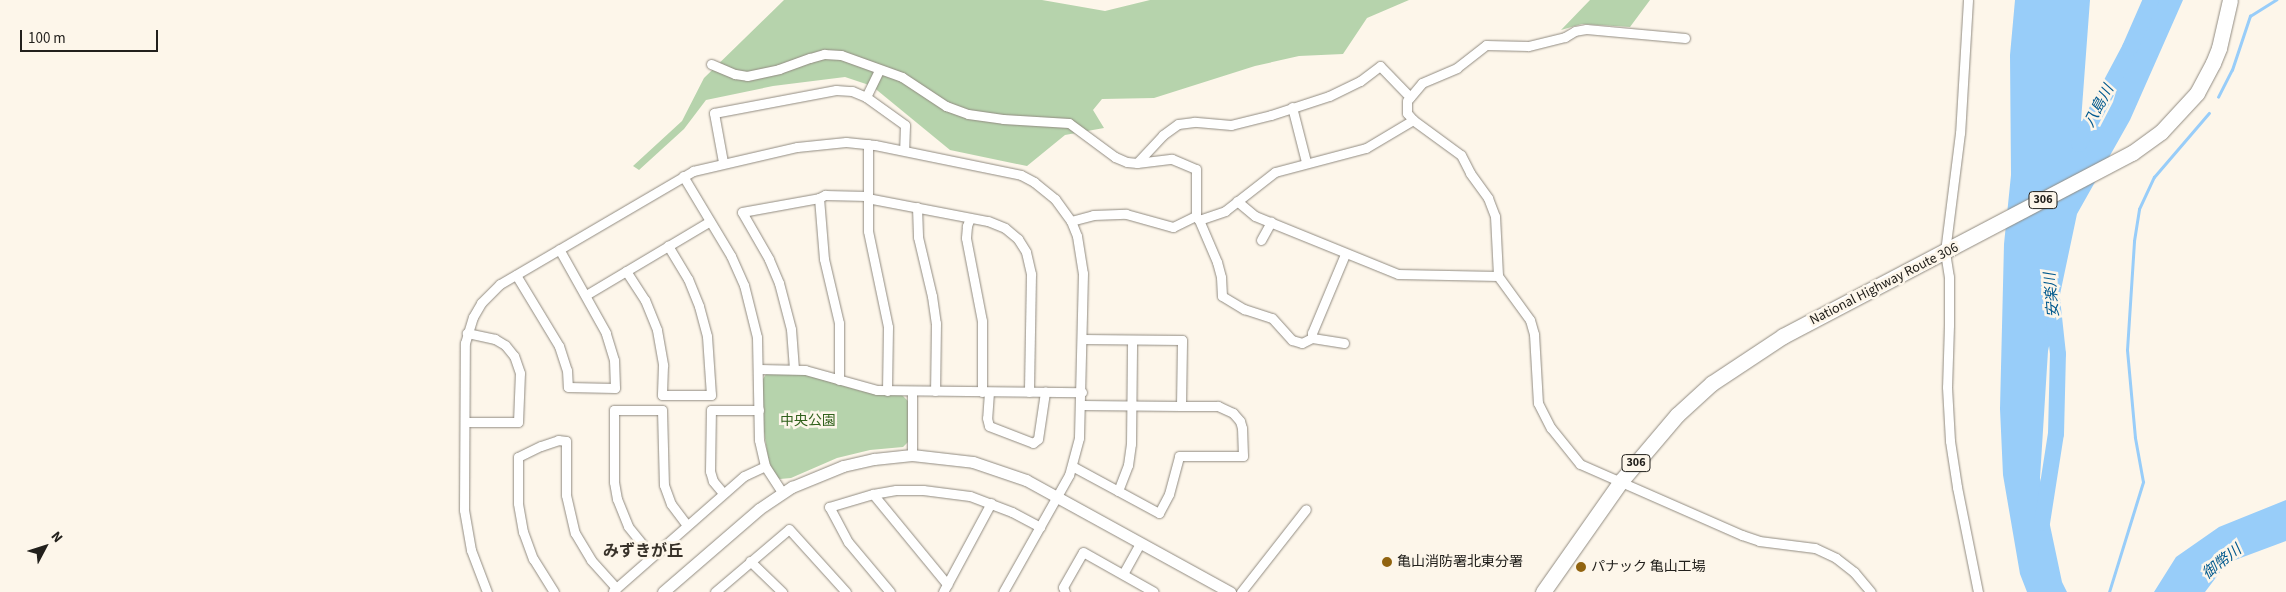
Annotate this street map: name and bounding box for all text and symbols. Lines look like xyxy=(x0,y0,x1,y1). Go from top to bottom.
scale bar xyxy=(22,20,160,52)
text: 100 m xyxy=(28,28,66,49)
water label: 八島川 xyxy=(2080,82,2118,130)
road number: 306 xyxy=(2028,190,2058,210)
street label: National Highway Route 306 xyxy=(1807,239,1961,329)
water label: 安楽川 xyxy=(2041,272,2063,318)
park label: 中央公園 xyxy=(780,413,836,429)
road number: 306 xyxy=(1621,453,1651,472)
north arrow xyxy=(20,522,70,572)
text: N xyxy=(46,527,67,547)
district label: みずきが丘 xyxy=(603,541,683,561)
water label: 御幣川 xyxy=(2199,541,2245,583)
place label: 亀山消防署北東分署 xyxy=(1397,554,1523,570)
marker: 亀山消防署北東分署 xyxy=(1381,556,1393,568)
place label: パナック 亀山工場 xyxy=(1591,559,1706,575)
marker: パナック 亀山工場 xyxy=(1575,561,1587,573)

